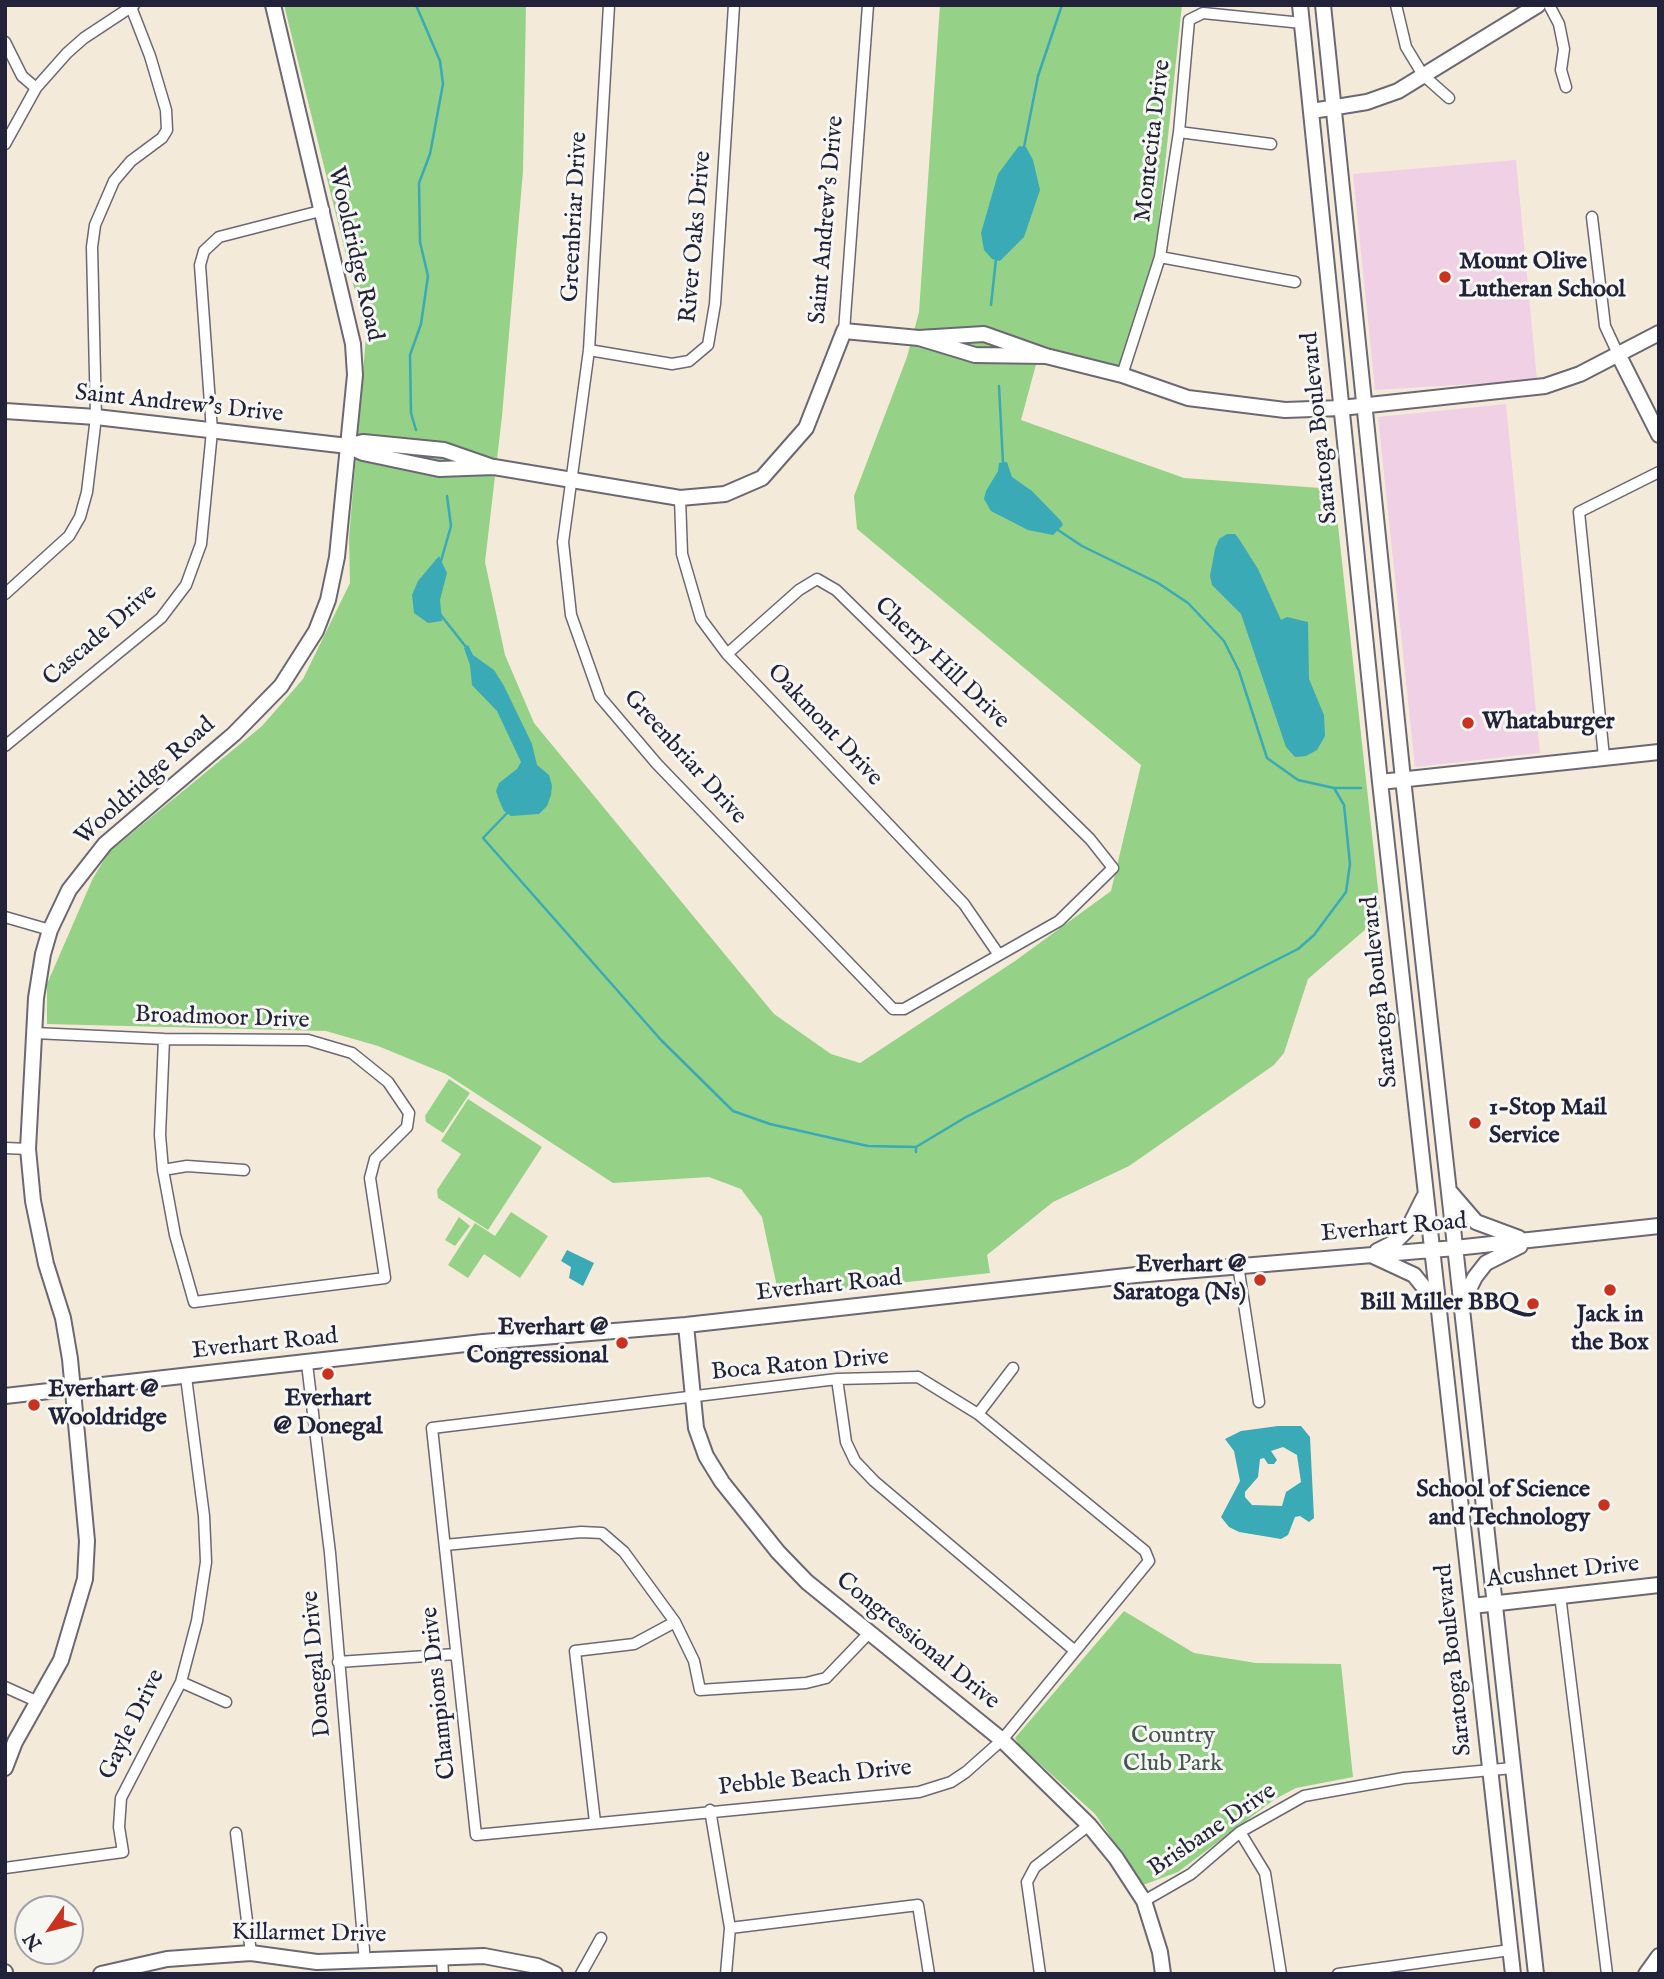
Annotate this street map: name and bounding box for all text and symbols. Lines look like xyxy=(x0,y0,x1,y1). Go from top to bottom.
street label: Montecita Drive xyxy=(1130,58,1178,224)
street label: Saint Andrew's Drive xyxy=(805,115,851,325)
street label: Greenbriar Drive xyxy=(557,131,595,303)
street label: River Oaks Drive xyxy=(675,150,719,324)
street label: Wooldridge Road xyxy=(320,164,388,344)
place label: Mount Olive Lutheran School xyxy=(1459,249,1625,305)
marker: Mount Olive Lutheran School xyxy=(1437,269,1453,285)
street label: Saratoga Boulevard xyxy=(1297,331,1345,525)
street label: Saint Andrew's Drive xyxy=(74,380,284,430)
street label: Cascade Drive xyxy=(38,579,164,693)
street label: Cherry Hill Drive xyxy=(867,592,1015,736)
street label: Oakmont Drive xyxy=(760,659,888,793)
street label: Greenbriar Drive xyxy=(616,685,752,831)
place label: Whataburger xyxy=(1482,709,1615,737)
street label: Wooldridge Road xyxy=(70,712,222,852)
marker: Whataburger xyxy=(1460,715,1476,731)
street label: Saratoga Boulevard xyxy=(1357,895,1405,1089)
street label: Broadmoor Drive xyxy=(134,1002,310,1036)
place label: 1-Stop Mail Service xyxy=(1489,1095,1607,1151)
marker: 1-Stop Mail Service xyxy=(1467,1115,1483,1131)
street label: Everhart Road xyxy=(1320,1208,1468,1250)
place label: Everhart @ Saratoga (Ns) xyxy=(1113,1252,1246,1308)
street label: Everhart Road xyxy=(755,1265,903,1309)
marker: Everhart @ Saratoga (Ns) xyxy=(1252,1272,1268,1288)
marker: Jack in the Box xyxy=(1602,1282,1618,1298)
place label: Bill Miller BBQ xyxy=(1360,1290,1519,1318)
marker: Bill Miller BBQ xyxy=(1525,1296,1541,1312)
place label: Jack in the Box xyxy=(1571,1302,1649,1358)
place label: Everhart @ Congressional xyxy=(467,1315,608,1371)
street label: Everhart Road xyxy=(191,1323,339,1367)
marker: Everhart @ Congressional xyxy=(614,1335,630,1351)
street label: Boca Raton Drive xyxy=(710,1344,890,1388)
marker: Everhart @ Donegal xyxy=(320,1366,336,1382)
place label: Everhart @ Wooldridge xyxy=(48,1377,167,1433)
place label: Everhart @ Donegal xyxy=(273,1386,383,1442)
marker: Everhart @ Wooldridge xyxy=(26,1397,42,1413)
place label: School of Science and Technology xyxy=(1416,1477,1590,1533)
marker: School of Science and Technology xyxy=(1596,1497,1612,1513)
street label: Acushnet Drive xyxy=(1485,1551,1641,1595)
street label: Saratoga Boulevard xyxy=(1431,1563,1479,1757)
street label: Congressional Drive xyxy=(829,1567,1005,1717)
street label: Donegal Drive xyxy=(297,1590,339,1738)
street label: Champions Drive xyxy=(417,1605,463,1781)
street label: Gayle Drive xyxy=(94,1665,172,1785)
park label: Country Club Park xyxy=(1123,1723,1223,1779)
street label: Pebble Beach Drive xyxy=(717,1755,913,1803)
street label: Brisbane Drive xyxy=(1144,1778,1282,1884)
north arrow xyxy=(14,1895,84,1965)
street label: Killarmet Drive xyxy=(231,1919,387,1951)
text: N xyxy=(19,1927,48,1955)

